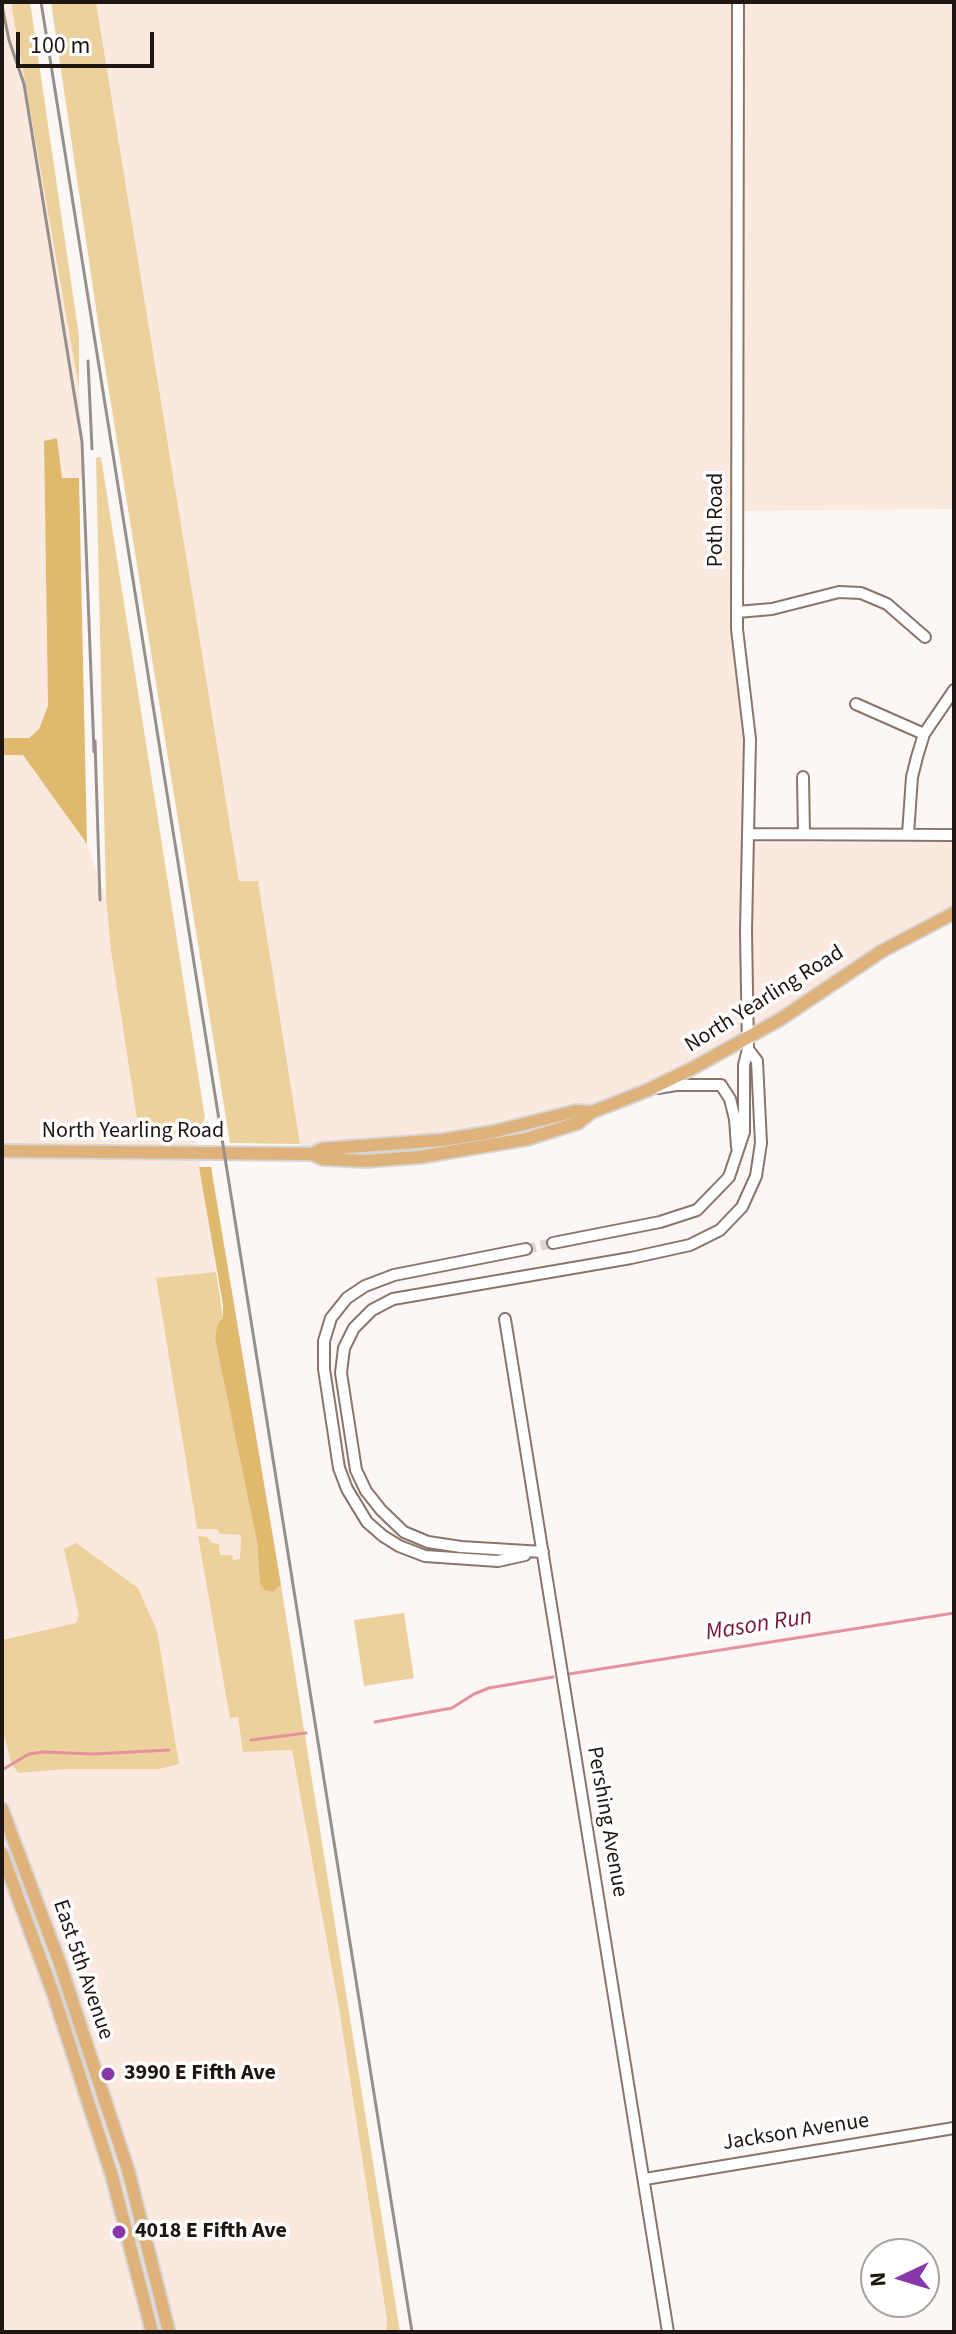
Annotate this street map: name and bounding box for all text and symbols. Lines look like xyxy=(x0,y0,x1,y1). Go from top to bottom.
scale bar xyxy=(20,16,158,66)
text: 100 m xyxy=(30,28,90,63)
street label: Poth Road xyxy=(704,473,730,567)
street label: North Yearling Road xyxy=(681,941,849,1059)
street label: North Yearling Road xyxy=(42,1119,224,1145)
water label: Mason Run xyxy=(704,1603,814,1649)
street label: Pershing Avenue xyxy=(580,1745,632,1899)
street label: East 5th Avenue xyxy=(46,1897,118,2043)
place label: 3990 E Fifth Ave xyxy=(124,2061,276,2087)
marker: 3990 E Fifth Ave xyxy=(99,2065,117,2083)
street label: Jackson Avenue xyxy=(721,2108,871,2158)
place label: 4018 E Fifth Ave xyxy=(135,2219,287,2245)
marker: 4018 E Fifth Ave xyxy=(110,2223,128,2241)
north arrow xyxy=(860,2238,940,2318)
text: N xyxy=(862,2271,895,2288)

